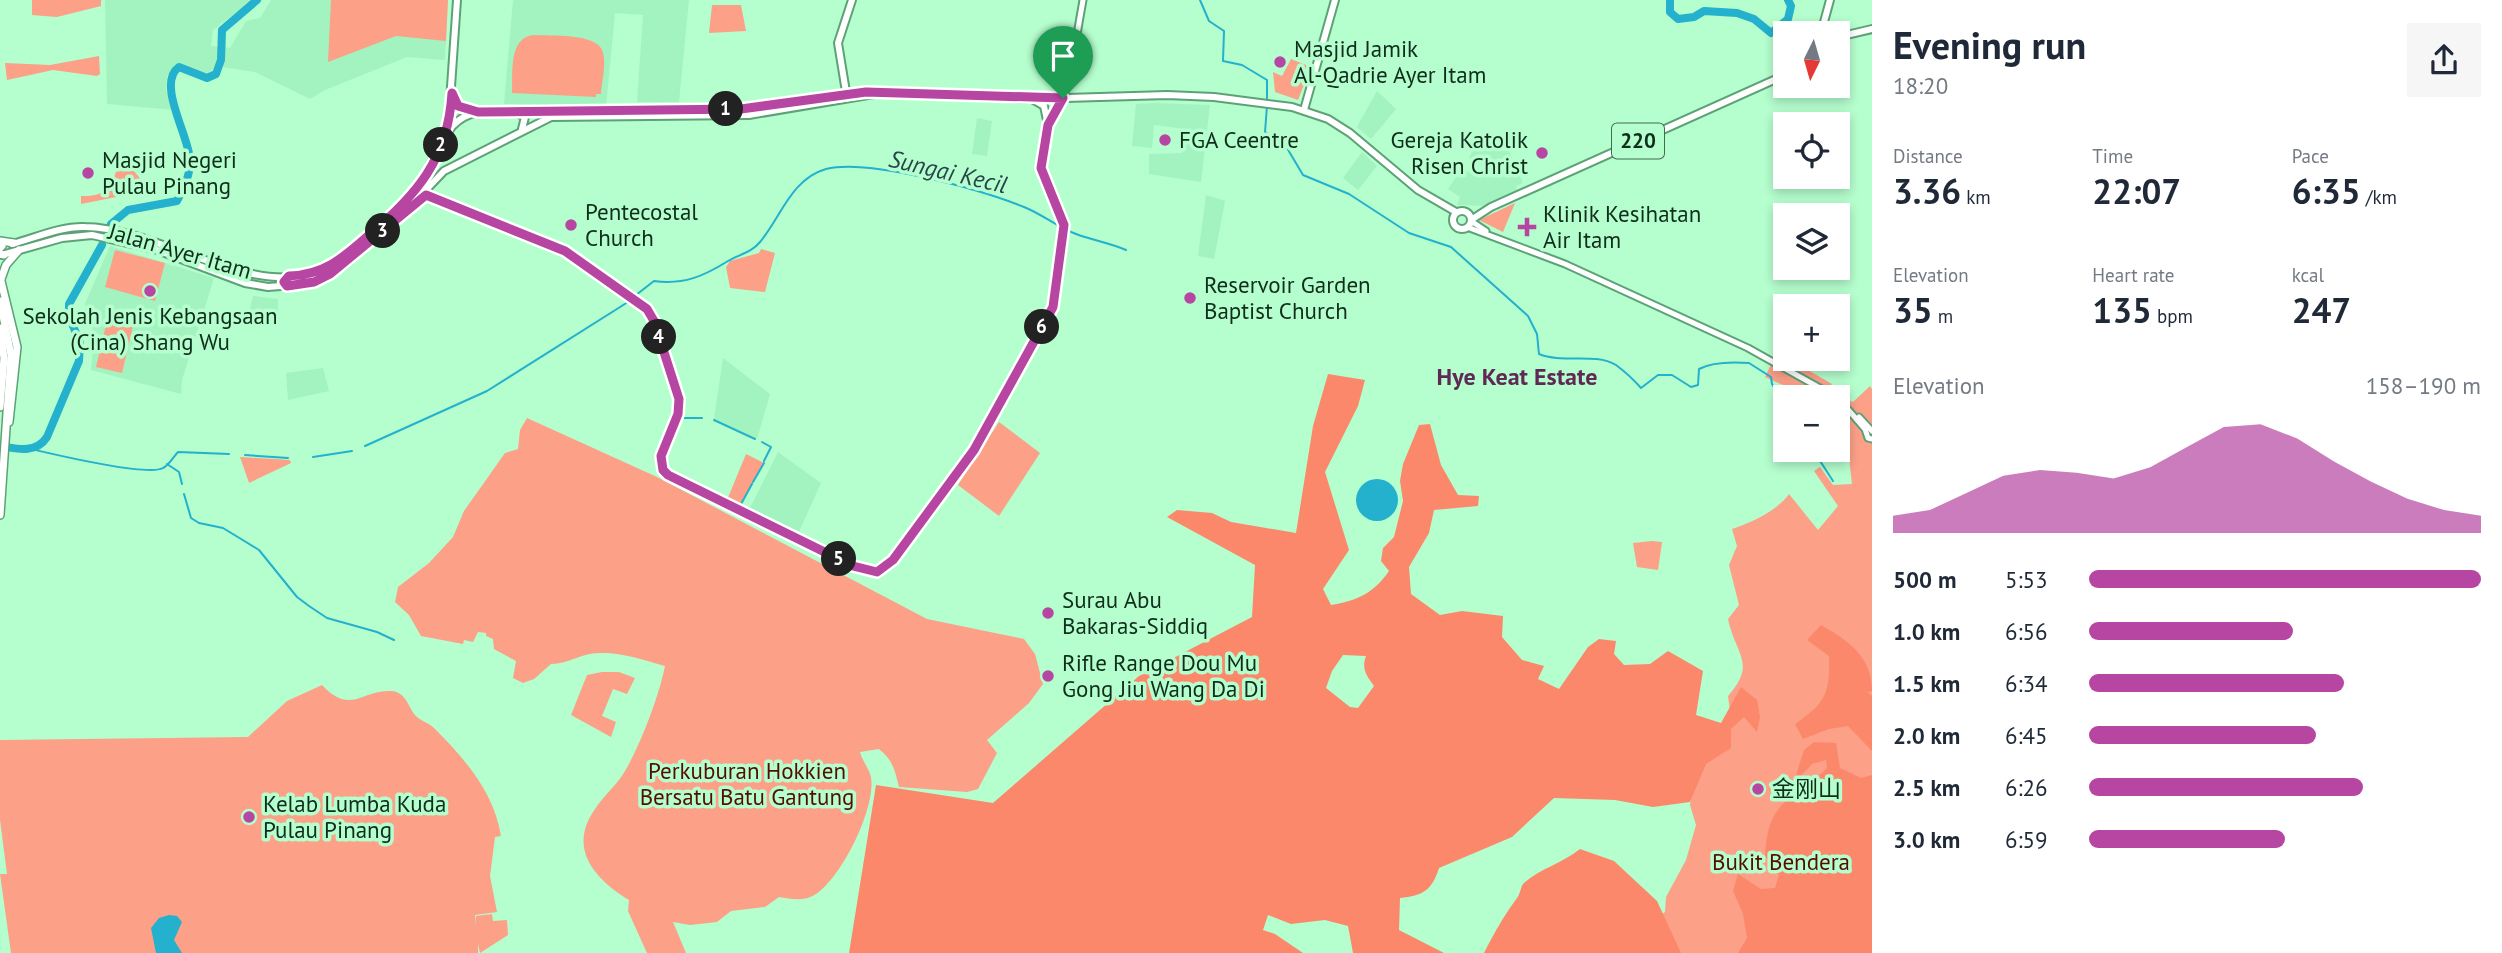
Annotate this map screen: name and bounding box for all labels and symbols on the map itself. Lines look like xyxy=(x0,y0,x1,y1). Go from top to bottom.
north arrow xyxy=(1773,21,1850,98)
pin xyxy=(1033,26,1093,98)
place label: Masjid Jamik Al-Qadrie Ayer Itam xyxy=(1294,34,1486,89)
marker: Masjid Jamik Al-Qadrie Ayer Itam xyxy=(1272,54,1288,70)
pin: 1 xyxy=(708,92,744,126)
road number: 220 xyxy=(1612,124,1664,158)
place label: FGA Ceentre xyxy=(1179,125,1299,154)
place label: Gereja Katolik Risen Christ xyxy=(1390,125,1528,180)
pin: 2 xyxy=(424,128,458,162)
marker: FGA Ceentre xyxy=(1157,132,1173,148)
water label: Sungai Kecil xyxy=(886,143,1011,200)
place label: Masjid Negeri Pulau Pinang xyxy=(102,145,237,200)
marker: Gereja Katolik Risen Christ xyxy=(1534,145,1550,161)
marker: Masjid Negeri Pulau Pinang xyxy=(80,165,96,181)
place label: Pentecostal Church xyxy=(585,197,698,252)
place label: Klinik Kesihatan Air Itam xyxy=(1543,199,1701,254)
pin: 3 xyxy=(366,214,400,248)
street label: Jalan Ayer Itam xyxy=(104,216,255,285)
marker: Pentecostal Church xyxy=(563,217,579,233)
marker: Klinik Kesihatan Air Itam xyxy=(1517,217,1537,237)
place label: Reservoir Garden Baptist Church xyxy=(1204,270,1371,325)
marker: Sekolah Jenis Kebangsaan (Cina) Shang Wu xyxy=(142,283,158,299)
marker: Reservoir Garden Baptist Church xyxy=(1182,290,1198,306)
place label: Sekolah Jenis Kebangsaan (Cina) Shang Wu xyxy=(22,301,278,356)
pin: 6 xyxy=(1024,310,1060,344)
pin: 4 xyxy=(642,320,676,354)
district label: Hye Keat Estate xyxy=(1437,361,1597,392)
pin: 5 xyxy=(822,542,856,576)
place label: Surau Abu Bakaras-Siddiq xyxy=(1062,585,1208,640)
marker: Surau Abu Bakaras-Siddiq xyxy=(1040,605,1056,621)
place label: Rifle Range Dou Mu Gong Jiu Wang Da Di xyxy=(1062,648,1265,703)
marker: Rifle Range Dou Mu Gong Jiu Wang Da Di xyxy=(1040,668,1056,684)
park label: Perkuburan Hokkien Bersatu Batu Gantung xyxy=(640,756,854,811)
place label: 金刚山 xyxy=(1772,774,1841,803)
marker: 金刚山 xyxy=(1750,781,1766,797)
place label: Kelab Lumba Kuda Pulau Pinang xyxy=(263,789,446,844)
marker: Kelab Lumba Kuda Pulau Pinang xyxy=(241,809,257,825)
park label: Bukit Bendera xyxy=(1712,847,1850,876)

